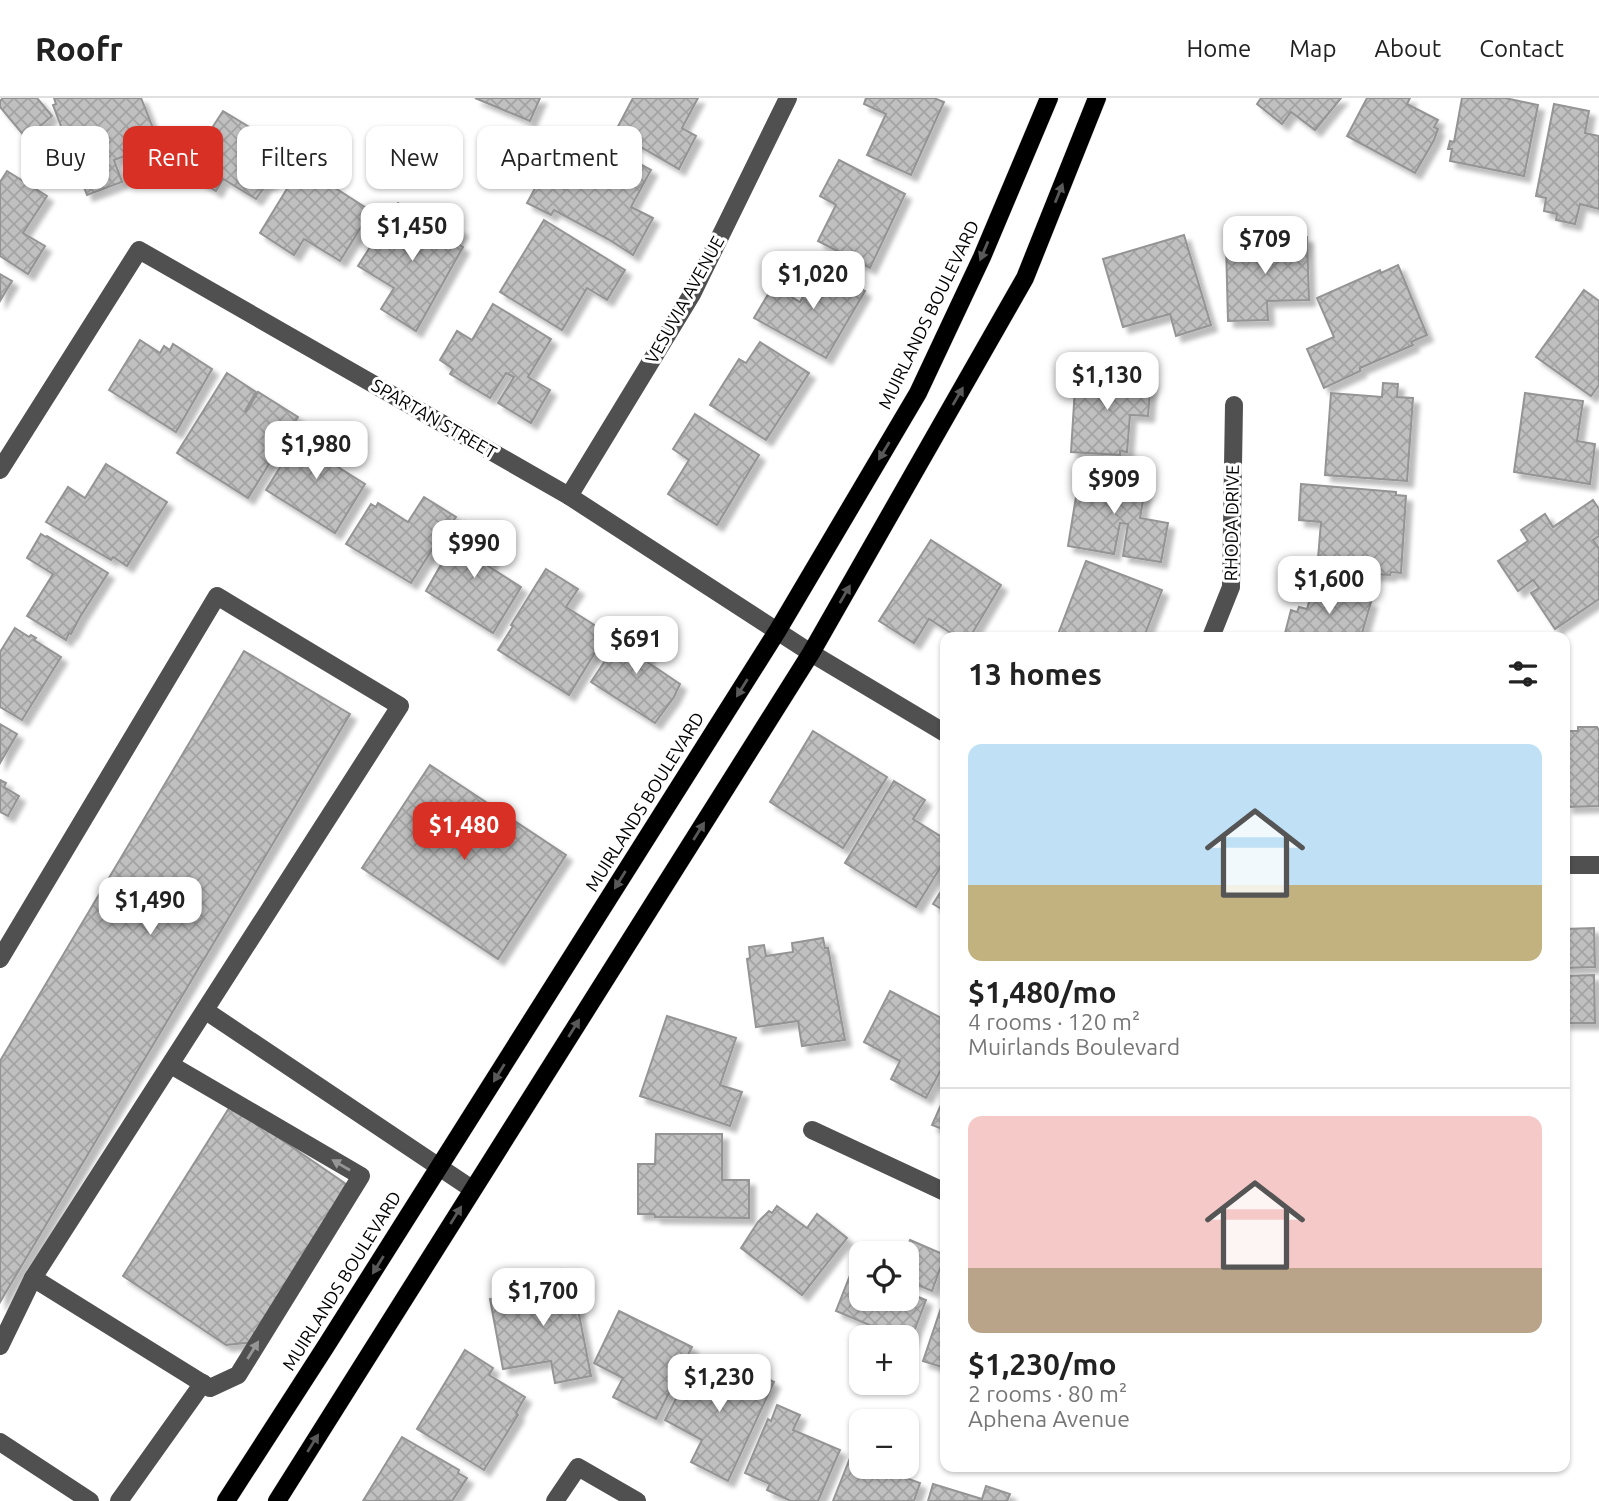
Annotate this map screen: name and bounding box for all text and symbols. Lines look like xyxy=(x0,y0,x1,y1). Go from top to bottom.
text: Roofr xyxy=(35,30,123,67)
text: Home xyxy=(1186,35,1251,62)
text: Map xyxy=(1289,35,1336,62)
text: About xyxy=(1374,35,1441,62)
text: Contact xyxy=(1479,35,1564,62)
chip: Buy xyxy=(21,126,109,189)
chip: Rent xyxy=(123,126,223,189)
chip: Filters xyxy=(237,126,352,189)
chip: New xyxy=(366,126,463,189)
chip: Apartment xyxy=(477,126,642,189)
one-way arrow xyxy=(1053,182,1064,203)
pin: $1,450 xyxy=(355,204,469,263)
text: $1,450 xyxy=(377,213,447,238)
pin: $709 xyxy=(1224,216,1306,276)
street label: MUIRLANDS BOULEVARD xyxy=(874,217,983,412)
text: $709 xyxy=(1239,226,1291,251)
street label: VESUVIA AVENUE xyxy=(641,232,727,367)
one-way arrow xyxy=(978,241,989,262)
pin: $1,020 xyxy=(756,252,870,311)
text: $1,020 xyxy=(778,261,848,286)
pin: $1,130 xyxy=(1050,352,1164,412)
text: $1,130 xyxy=(1072,362,1142,387)
street label: SPARTAN STREET xyxy=(368,374,501,462)
one-way arrow xyxy=(952,387,964,406)
pin: $1,980 xyxy=(259,422,373,481)
text: $1,980 xyxy=(281,431,351,456)
one-way arrow xyxy=(878,442,890,461)
pin: $909 xyxy=(1073,456,1155,516)
street label: RHODA DRIVE xyxy=(1220,465,1242,581)
text: $909 xyxy=(1088,466,1140,491)
pin: $990 xyxy=(433,520,515,580)
text: $990 xyxy=(448,530,500,555)
pin: $1,600 xyxy=(1272,556,1386,616)
text: $1,600 xyxy=(1294,566,1364,591)
one-way arrow xyxy=(839,584,851,603)
pin: $691 xyxy=(595,616,677,676)
text: $691 xyxy=(610,626,662,651)
icon: filters xyxy=(1504,655,1542,693)
text: 13 homes xyxy=(968,657,1102,691)
one-way arrow xyxy=(735,678,748,697)
street label: MUIRLANDS BOULEVARD xyxy=(581,708,708,895)
icon: home xyxy=(1192,790,1318,916)
pin: $1,480 xyxy=(407,802,521,862)
text: $1,480 xyxy=(429,812,499,837)
one-way arrow xyxy=(692,821,705,840)
one-way arrow xyxy=(614,871,627,890)
pin: $1,490 xyxy=(93,878,207,937)
text: $1,490 xyxy=(115,887,185,912)
text: $1,480/mo xyxy=(968,975,1117,1009)
text: 4 rooms · 120 m² xyxy=(968,1009,1140,1034)
one-way arrow xyxy=(567,1019,581,1037)
text: Muirlands Boulevard xyxy=(968,1034,1180,1059)
one-way arrow xyxy=(493,1063,506,1082)
one-way arrow xyxy=(332,1158,351,1171)
icon: home xyxy=(1192,1162,1318,1288)
street label: MUIRLANDS BOULEVARD xyxy=(278,1187,405,1374)
one-way arrow xyxy=(450,1205,462,1224)
map controls xyxy=(849,1241,919,1479)
button: locate xyxy=(849,1241,919,1311)
one-way arrow xyxy=(371,1255,384,1275)
pin: $1,700 xyxy=(486,1268,600,1328)
text: $1,700 xyxy=(508,1278,578,1303)
button: + xyxy=(849,1325,919,1395)
one-way arrow xyxy=(247,1341,260,1360)
text: $1,230/mo xyxy=(968,1347,1117,1381)
pin: $1,230 xyxy=(662,1354,776,1414)
text: $1,230 xyxy=(684,1364,754,1389)
text: 2 rooms · 80 m² xyxy=(968,1381,1127,1406)
text: Aphena Avenue xyxy=(968,1406,1130,1431)
button: − xyxy=(849,1409,919,1479)
one-way arrow xyxy=(307,1434,320,1453)

